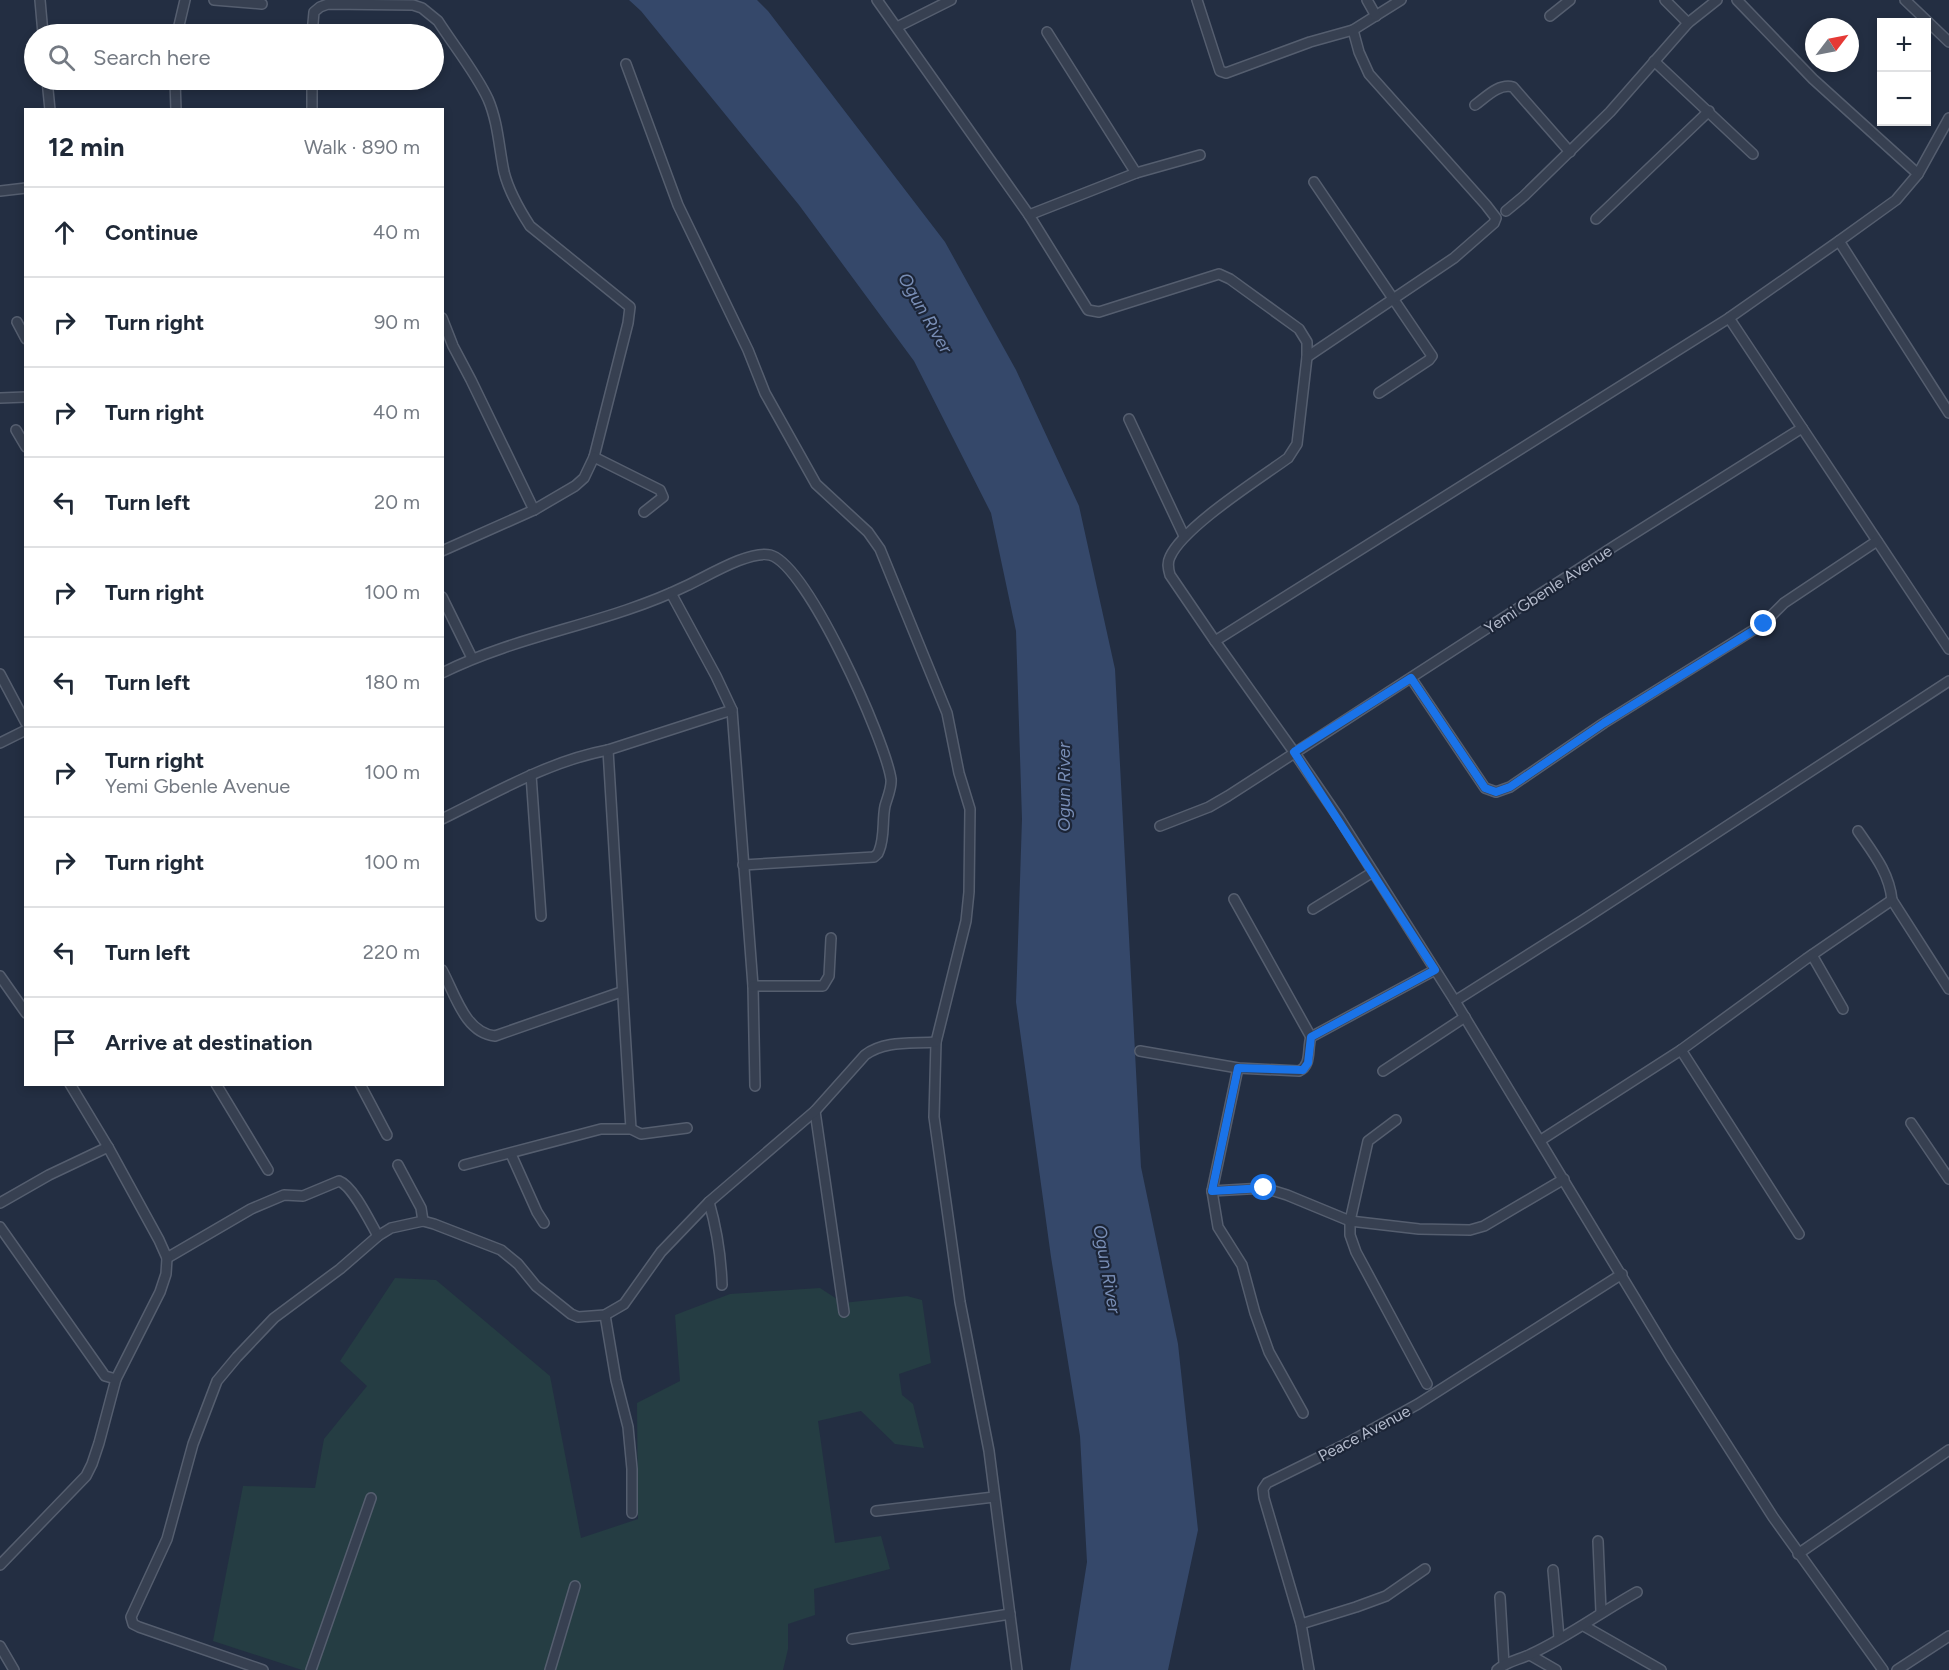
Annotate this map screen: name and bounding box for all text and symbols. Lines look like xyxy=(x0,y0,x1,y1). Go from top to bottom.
north arrow xyxy=(1805,18,1859,72)
map controls xyxy=(1877,18,1931,126)
button: + xyxy=(1877,18,1931,72)
search box xyxy=(24,24,444,90)
icon: search xyxy=(45,41,78,74)
text: Search here xyxy=(93,44,211,71)
button: − xyxy=(1877,72,1931,126)
text: 12 min xyxy=(48,131,124,163)
text: Walk · 890 m xyxy=(304,135,420,159)
icon: ahead xyxy=(48,216,81,249)
text: Continue xyxy=(105,219,198,246)
text: 40 m xyxy=(373,220,420,244)
water label: Ogun River xyxy=(893,269,957,358)
icon: right xyxy=(48,306,81,339)
text: Turn right xyxy=(105,309,204,336)
text: 90 m xyxy=(374,310,420,334)
icon: right xyxy=(48,396,81,429)
text: Turn right xyxy=(105,399,204,426)
text: 40 m xyxy=(373,400,420,424)
icon: left xyxy=(48,486,81,519)
text: Turn left xyxy=(105,489,191,516)
text: 20 m xyxy=(374,490,420,514)
street label: Yemi Gbenle Avenue xyxy=(1481,541,1616,638)
icon: right xyxy=(48,576,81,609)
text: Turn right xyxy=(105,579,204,606)
text: 100 m xyxy=(364,580,420,604)
route end xyxy=(1750,610,1776,636)
icon: left xyxy=(48,666,81,699)
text: Turn left xyxy=(105,669,191,696)
text: 180 m xyxy=(365,670,420,694)
water label: Ogun River xyxy=(1053,741,1075,832)
text: Turn right xyxy=(105,747,204,774)
icon: right xyxy=(48,756,81,789)
text: 100 m xyxy=(364,760,420,784)
text: Yemi Gbenle Avenue xyxy=(105,774,290,798)
icon: right xyxy=(48,846,81,879)
text: Turn right xyxy=(105,849,204,876)
text: 100 m xyxy=(364,850,420,874)
icon: left xyxy=(48,936,81,969)
text: Turn left xyxy=(105,939,191,966)
text: 220 m xyxy=(363,940,420,964)
icon: arrive xyxy=(48,1026,81,1059)
text: Arrive at destination xyxy=(105,1029,313,1056)
route start xyxy=(1250,1174,1276,1200)
water label: Ogun River xyxy=(1088,1223,1126,1316)
street label: Peace Avenue xyxy=(1315,1401,1414,1466)

